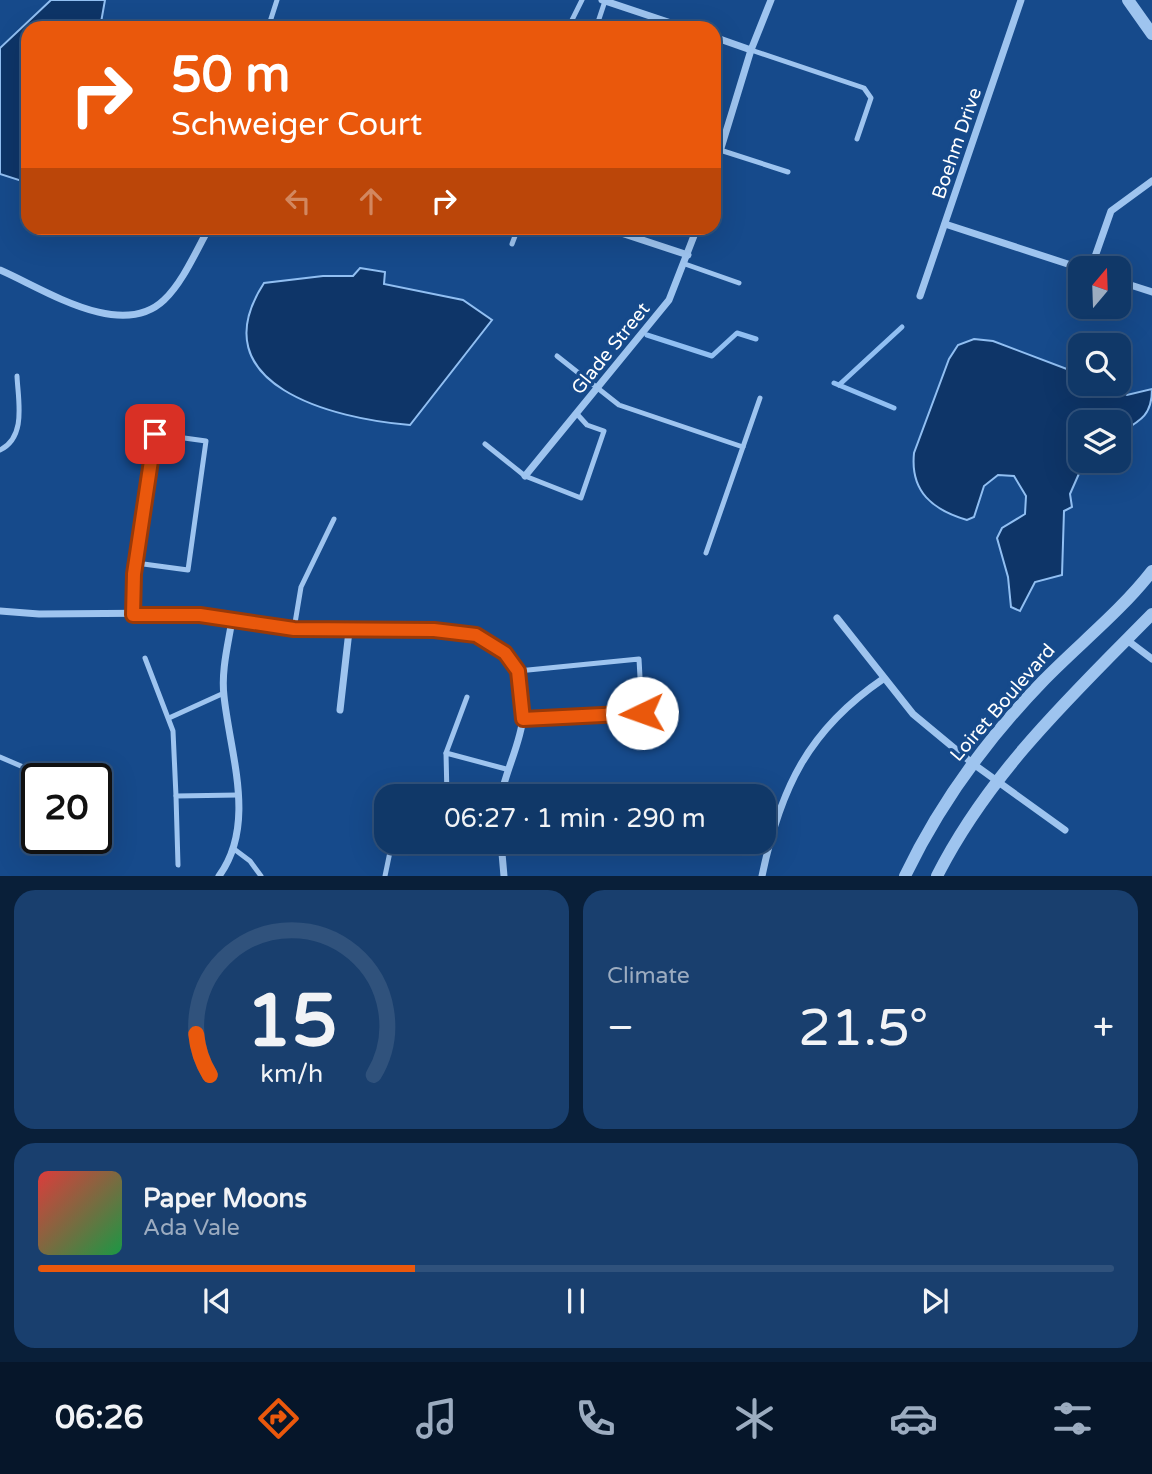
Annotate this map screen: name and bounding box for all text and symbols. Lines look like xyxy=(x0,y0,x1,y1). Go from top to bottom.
text: 50 m xyxy=(171,46,290,105)
icon: right xyxy=(56,49,147,140)
street label: Boehm Drive xyxy=(928,85,986,202)
text: Schweiger Court xyxy=(171,106,422,144)
icon: left xyxy=(279,182,317,220)
icon: ahead xyxy=(352,182,390,220)
icon: right xyxy=(425,182,463,220)
north arrow xyxy=(1068,256,1130,318)
map controls xyxy=(1068,256,1131,473)
street label: Glade Street xyxy=(567,298,654,399)
button: search xyxy=(1068,333,1131,396)
pin xyxy=(125,404,185,464)
button: layers xyxy=(1068,410,1131,473)
icon: arrive xyxy=(136,415,174,453)
street label: Loiret Boulevard xyxy=(946,639,1060,766)
position arrow xyxy=(605,676,679,750)
speed limit sign: 20 xyxy=(21,763,112,854)
text: 06:27 · 1 min · 290 m xyxy=(444,803,706,834)
text: Climate xyxy=(607,962,690,990)
text: 15 xyxy=(246,979,337,1067)
text: 21.5° xyxy=(798,997,928,1060)
text: − xyxy=(607,1005,634,1051)
text: + xyxy=(1093,1005,1114,1051)
text: km/h xyxy=(260,1059,323,1089)
text: Paper Moons xyxy=(143,1183,307,1214)
text: Ada Vale xyxy=(143,1214,240,1242)
icon: previous xyxy=(198,1282,236,1320)
icon: pause xyxy=(557,1282,595,1320)
icon: next xyxy=(916,1282,954,1320)
icon: directions xyxy=(254,1394,303,1443)
icon: music xyxy=(412,1394,461,1443)
icon: phone xyxy=(571,1394,620,1443)
icon: climate xyxy=(730,1394,779,1443)
icon: car xyxy=(889,1394,938,1443)
icon: filters xyxy=(1048,1394,1097,1443)
text: 06:26 xyxy=(55,1399,144,1437)

